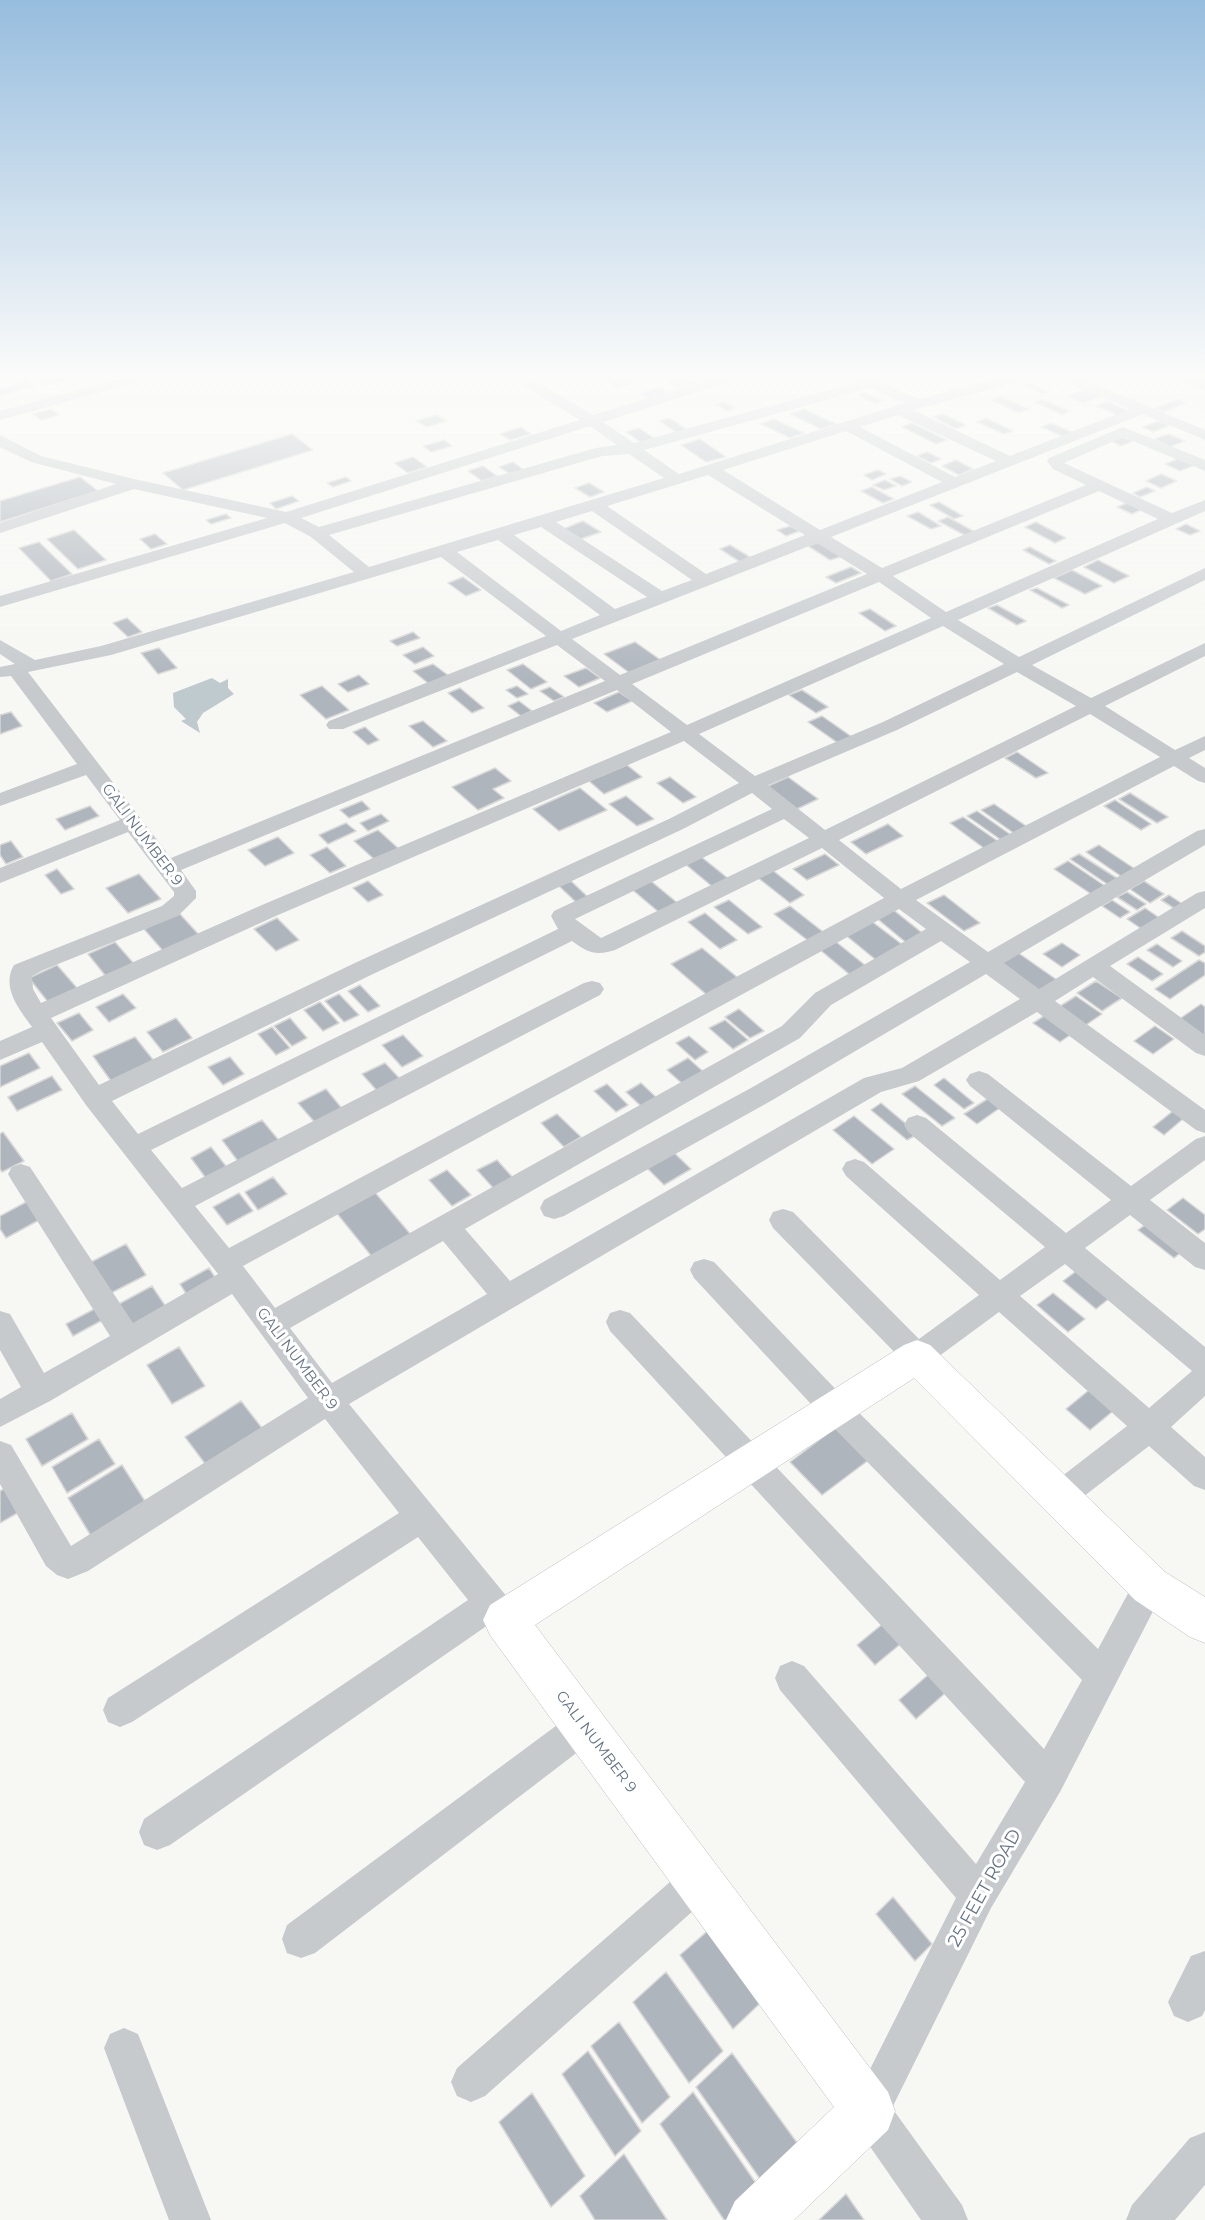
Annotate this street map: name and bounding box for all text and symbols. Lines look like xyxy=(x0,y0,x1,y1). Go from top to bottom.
street label: GALI NUMBER 9 xyxy=(98,780,186,890)
street label: GALI NUMBER 9 xyxy=(253,1304,341,1414)
street label: GALI NUMBER 9 xyxy=(552,1687,640,1797)
street label: 25 FEET ROAD xyxy=(944,1825,1026,1951)

